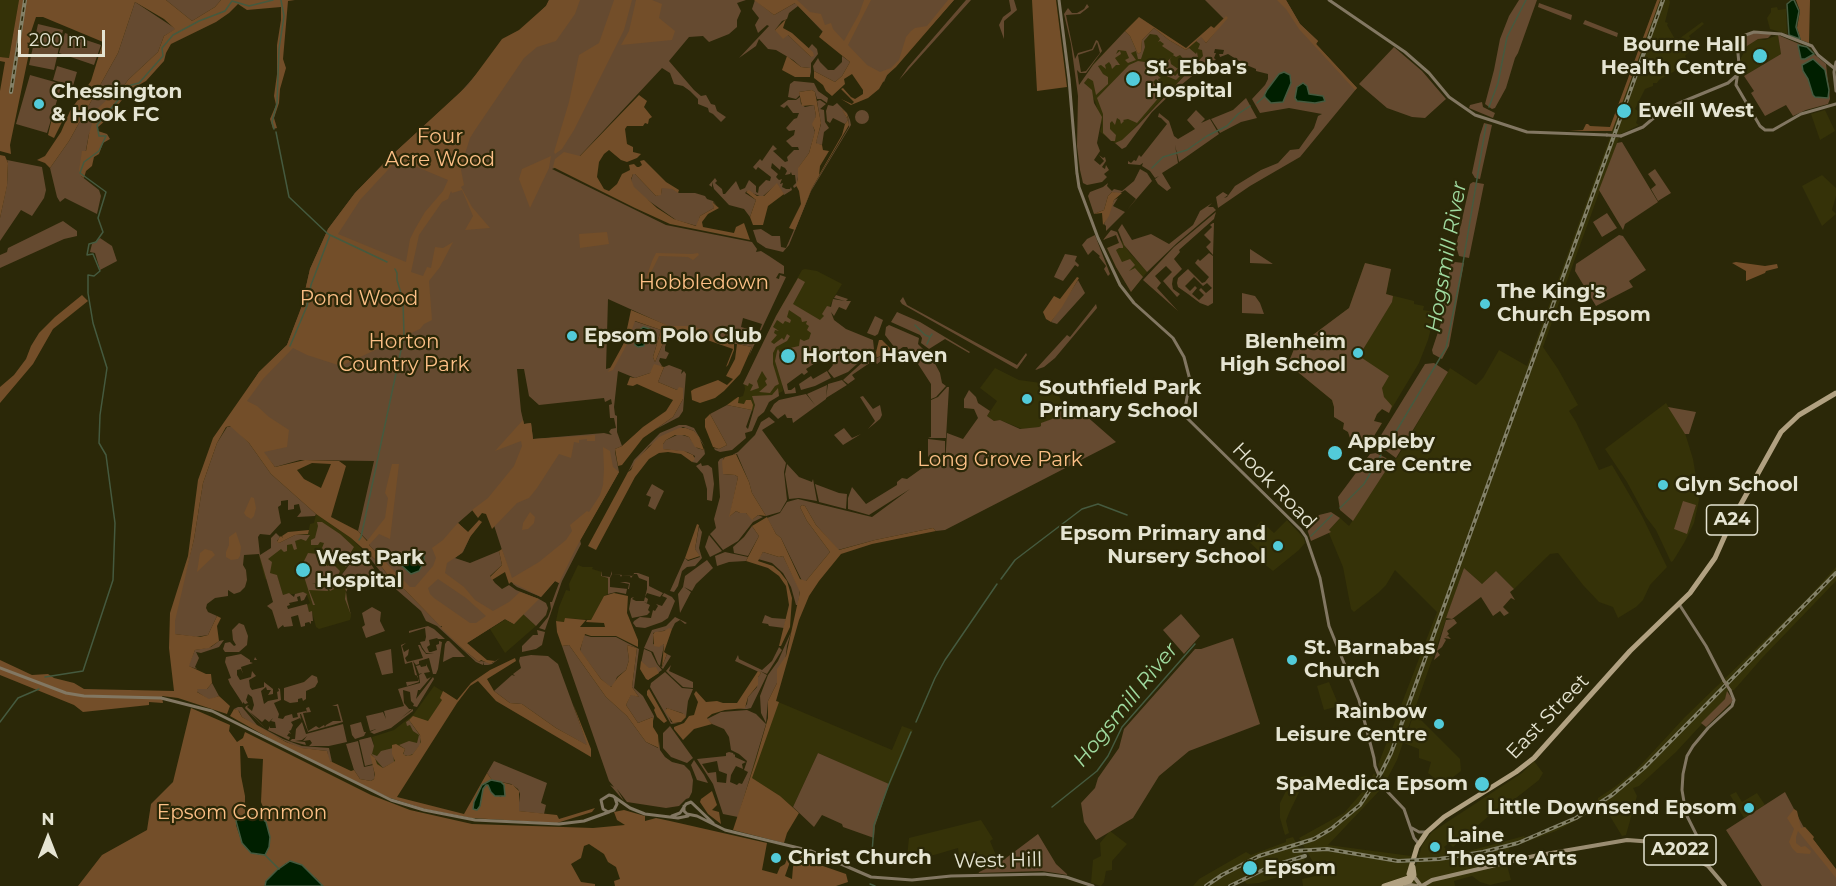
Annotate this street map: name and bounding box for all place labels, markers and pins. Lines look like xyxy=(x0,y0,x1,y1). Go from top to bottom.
place label: Bourne Hall Health Centre xyxy=(1601,33,1746,80)
marker: Bourne Hall Health Centre xyxy=(1751,47,1769,65)
place label: St. Ebba's Hospital xyxy=(1146,56,1247,103)
marker: St. Ebba's Hospital xyxy=(1124,70,1142,88)
place label: Chessington & Hook FC xyxy=(51,80,182,127)
marker: Chessington & Hook FC xyxy=(32,97,46,111)
place label: Ewell West xyxy=(1638,99,1754,123)
marker: Ewell West xyxy=(1615,102,1633,120)
place label: The King's Church Epsom xyxy=(1497,280,1651,327)
marker: The King's Church Epsom xyxy=(1478,297,1492,311)
place label: Epsom Polo Club xyxy=(584,324,762,348)
marker: Epsom Polo Club xyxy=(565,329,579,343)
place label: Blenheim High School xyxy=(1220,330,1346,377)
place label: Horton Haven xyxy=(802,344,948,368)
marker: Blenheim High School xyxy=(1351,346,1365,360)
marker: Horton Haven xyxy=(779,347,797,365)
place label: Southfield Park Primary School xyxy=(1039,376,1201,423)
marker: Southfield Park Primary School xyxy=(1020,392,1034,406)
place label: Appleby Care Centre xyxy=(1348,430,1472,477)
marker: Appleby Care Centre xyxy=(1326,444,1344,462)
place label: Glyn School xyxy=(1675,473,1799,497)
marker: Glyn School xyxy=(1656,478,1670,492)
place label: Epsom Primary and Nursery School xyxy=(1060,522,1266,569)
marker: Epsom Primary and Nursery School xyxy=(1271,539,1285,553)
place label: West Park Hospital xyxy=(316,546,424,593)
marker: West Park Hospital xyxy=(294,561,312,579)
place label: St. Barnabas Church xyxy=(1304,636,1435,683)
marker: St. Barnabas Church xyxy=(1285,653,1299,667)
place label: Rainbow Leisure Centre xyxy=(1275,700,1427,747)
marker: Rainbow Leisure Centre xyxy=(1432,717,1446,731)
place label: SpaMedica Epsom xyxy=(1276,772,1468,796)
marker: SpaMedica Epsom xyxy=(1473,775,1491,793)
place label: Little Downsend Epsom xyxy=(1487,796,1737,820)
marker: Little Downsend Epsom xyxy=(1742,801,1756,815)
place label: Laine Theatre Arts xyxy=(1447,824,1577,871)
marker: Laine Theatre Arts xyxy=(1428,840,1442,854)
place label: Christ Church xyxy=(788,846,932,870)
marker: Christ Church xyxy=(769,851,783,865)
place label: Epsom xyxy=(1264,856,1336,880)
marker: Epsom xyxy=(1241,859,1259,877)

